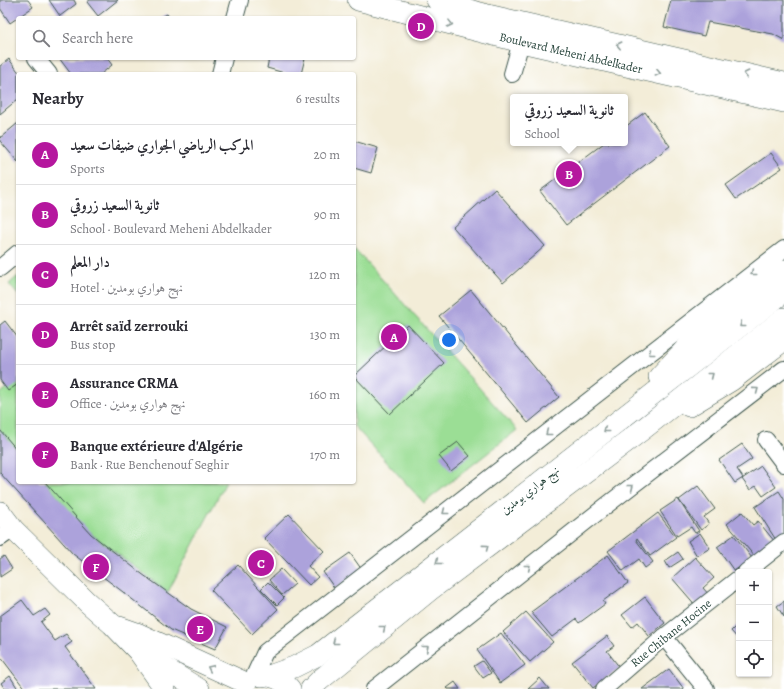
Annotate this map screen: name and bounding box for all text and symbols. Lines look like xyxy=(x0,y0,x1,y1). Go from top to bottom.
pin: D xyxy=(408,11,434,41)
search box xyxy=(16,16,356,60)
one-way arrow xyxy=(447,19,453,27)
icon: search xyxy=(30,27,52,49)
text: Search here xyxy=(62,28,133,48)
street label: Boulevard Meheni Abdelkader xyxy=(498,29,645,77)
one-way arrow xyxy=(616,41,623,50)
one-way arrow xyxy=(655,69,661,77)
one-way arrow xyxy=(743,71,749,79)
text: Nearby xyxy=(32,87,83,110)
text: 6 results xyxy=(296,90,340,107)
popup xyxy=(510,94,628,146)
text: ثانوية السعيد زروقي xyxy=(524,100,614,120)
text: School xyxy=(524,125,560,142)
text: المركب الرياضي الجواري ضيفات سعيد xyxy=(70,135,254,155)
text: A xyxy=(41,146,49,163)
text: 20 m xyxy=(314,146,340,163)
pin: B xyxy=(556,159,582,189)
text: Sports xyxy=(70,160,105,177)
text: ثانوية السعيد زروقي xyxy=(70,195,159,215)
text: B xyxy=(41,206,49,223)
text: 90 m xyxy=(314,206,340,223)
text: School · Boulevard Meheni Abdelkader xyxy=(70,220,272,237)
text: دار المعلم xyxy=(70,252,110,272)
text: C xyxy=(41,266,49,283)
text: 120 m xyxy=(309,266,340,283)
one-way arrow xyxy=(751,268,758,275)
text: Hotel · نهج هواري بومدين xyxy=(70,279,183,296)
text: Arrêt saïd zerrouki xyxy=(70,316,188,336)
one-way arrow xyxy=(740,320,747,327)
pin: A xyxy=(381,322,407,352)
text: D xyxy=(40,326,50,343)
text: 130 m xyxy=(310,326,340,343)
your location xyxy=(439,330,459,350)
text: Bus stop xyxy=(70,336,115,353)
one-way arrow xyxy=(648,348,655,355)
text: Assurance CRMA xyxy=(70,373,178,393)
one-way arrow xyxy=(707,373,714,380)
text: E xyxy=(41,386,49,403)
text: 160 m xyxy=(309,386,340,403)
one-way arrow xyxy=(751,388,758,395)
text: Office · نهج هواري بومدين xyxy=(70,395,185,412)
one-way arrow xyxy=(604,426,611,433)
one-way arrow xyxy=(545,428,552,435)
text: Banque extérieure d'Algérie xyxy=(70,436,243,456)
text: F xyxy=(42,446,48,463)
text: 170 m xyxy=(310,446,340,463)
text: Bank · Rue Benchenouf Seghir xyxy=(70,456,229,473)
street label: نهج هواري بومدين xyxy=(497,462,564,520)
one-way arrow xyxy=(626,485,633,492)
one-way arrow xyxy=(443,508,450,515)
one-way arrow xyxy=(481,545,488,552)
pin: C xyxy=(248,548,274,578)
pin: F xyxy=(83,552,109,582)
one-way arrow xyxy=(435,557,442,564)
one-way arrow xyxy=(524,565,531,572)
map controls xyxy=(736,569,772,677)
button: + xyxy=(736,569,772,605)
street label: Rue Chibane Hocine xyxy=(627,595,715,671)
button: − xyxy=(736,605,772,641)
pin: E xyxy=(187,614,213,644)
one-way arrow xyxy=(379,625,386,632)
one-way arrow xyxy=(333,637,340,644)
button: locate xyxy=(736,641,772,677)
one-way arrow xyxy=(422,645,429,652)
one-way arrow xyxy=(207,665,214,673)

